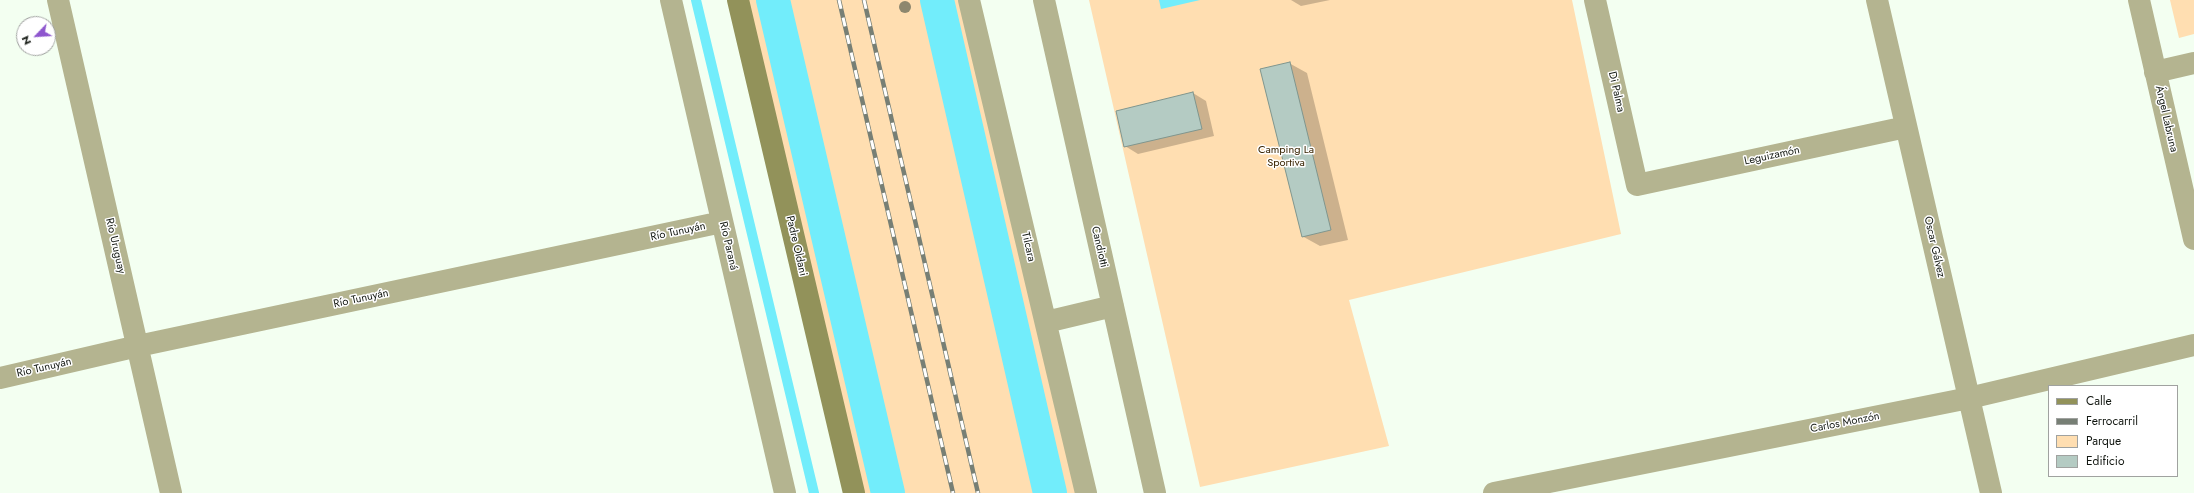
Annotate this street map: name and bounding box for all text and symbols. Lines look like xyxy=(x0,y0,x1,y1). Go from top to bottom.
north arrow xyxy=(16,16,56,56)
text: N xyxy=(17,33,35,48)
street label: Di Palma xyxy=(1605,71,1627,113)
street label: Ángel Labruna xyxy=(2152,84,2180,154)
park label: Camping La Sportiva xyxy=(1258,143,1314,169)
street label: Leguizamón xyxy=(1743,144,1801,168)
street label: Padre Oldani xyxy=(783,215,809,277)
street label: Oscar Gálvez xyxy=(1921,215,1947,279)
street label: Río Uruguay xyxy=(102,217,128,275)
street label: Río Tunuyán xyxy=(649,220,707,244)
street label: Río Paraná xyxy=(716,220,740,272)
street label: Candiotti xyxy=(1088,225,1110,269)
street label: Tilcara xyxy=(1018,231,1038,263)
street label: Río Tunuyán xyxy=(332,287,390,311)
street label: Río Tunuyán xyxy=(15,355,73,381)
legend xyxy=(2048,385,2178,477)
text: Calle xyxy=(2086,392,2112,410)
street label: Carlos Monzón xyxy=(1809,410,1881,436)
text: Ferrocarril xyxy=(2086,412,2138,430)
text: Parque xyxy=(2086,432,2121,450)
text: Edificio xyxy=(2086,452,2125,470)

